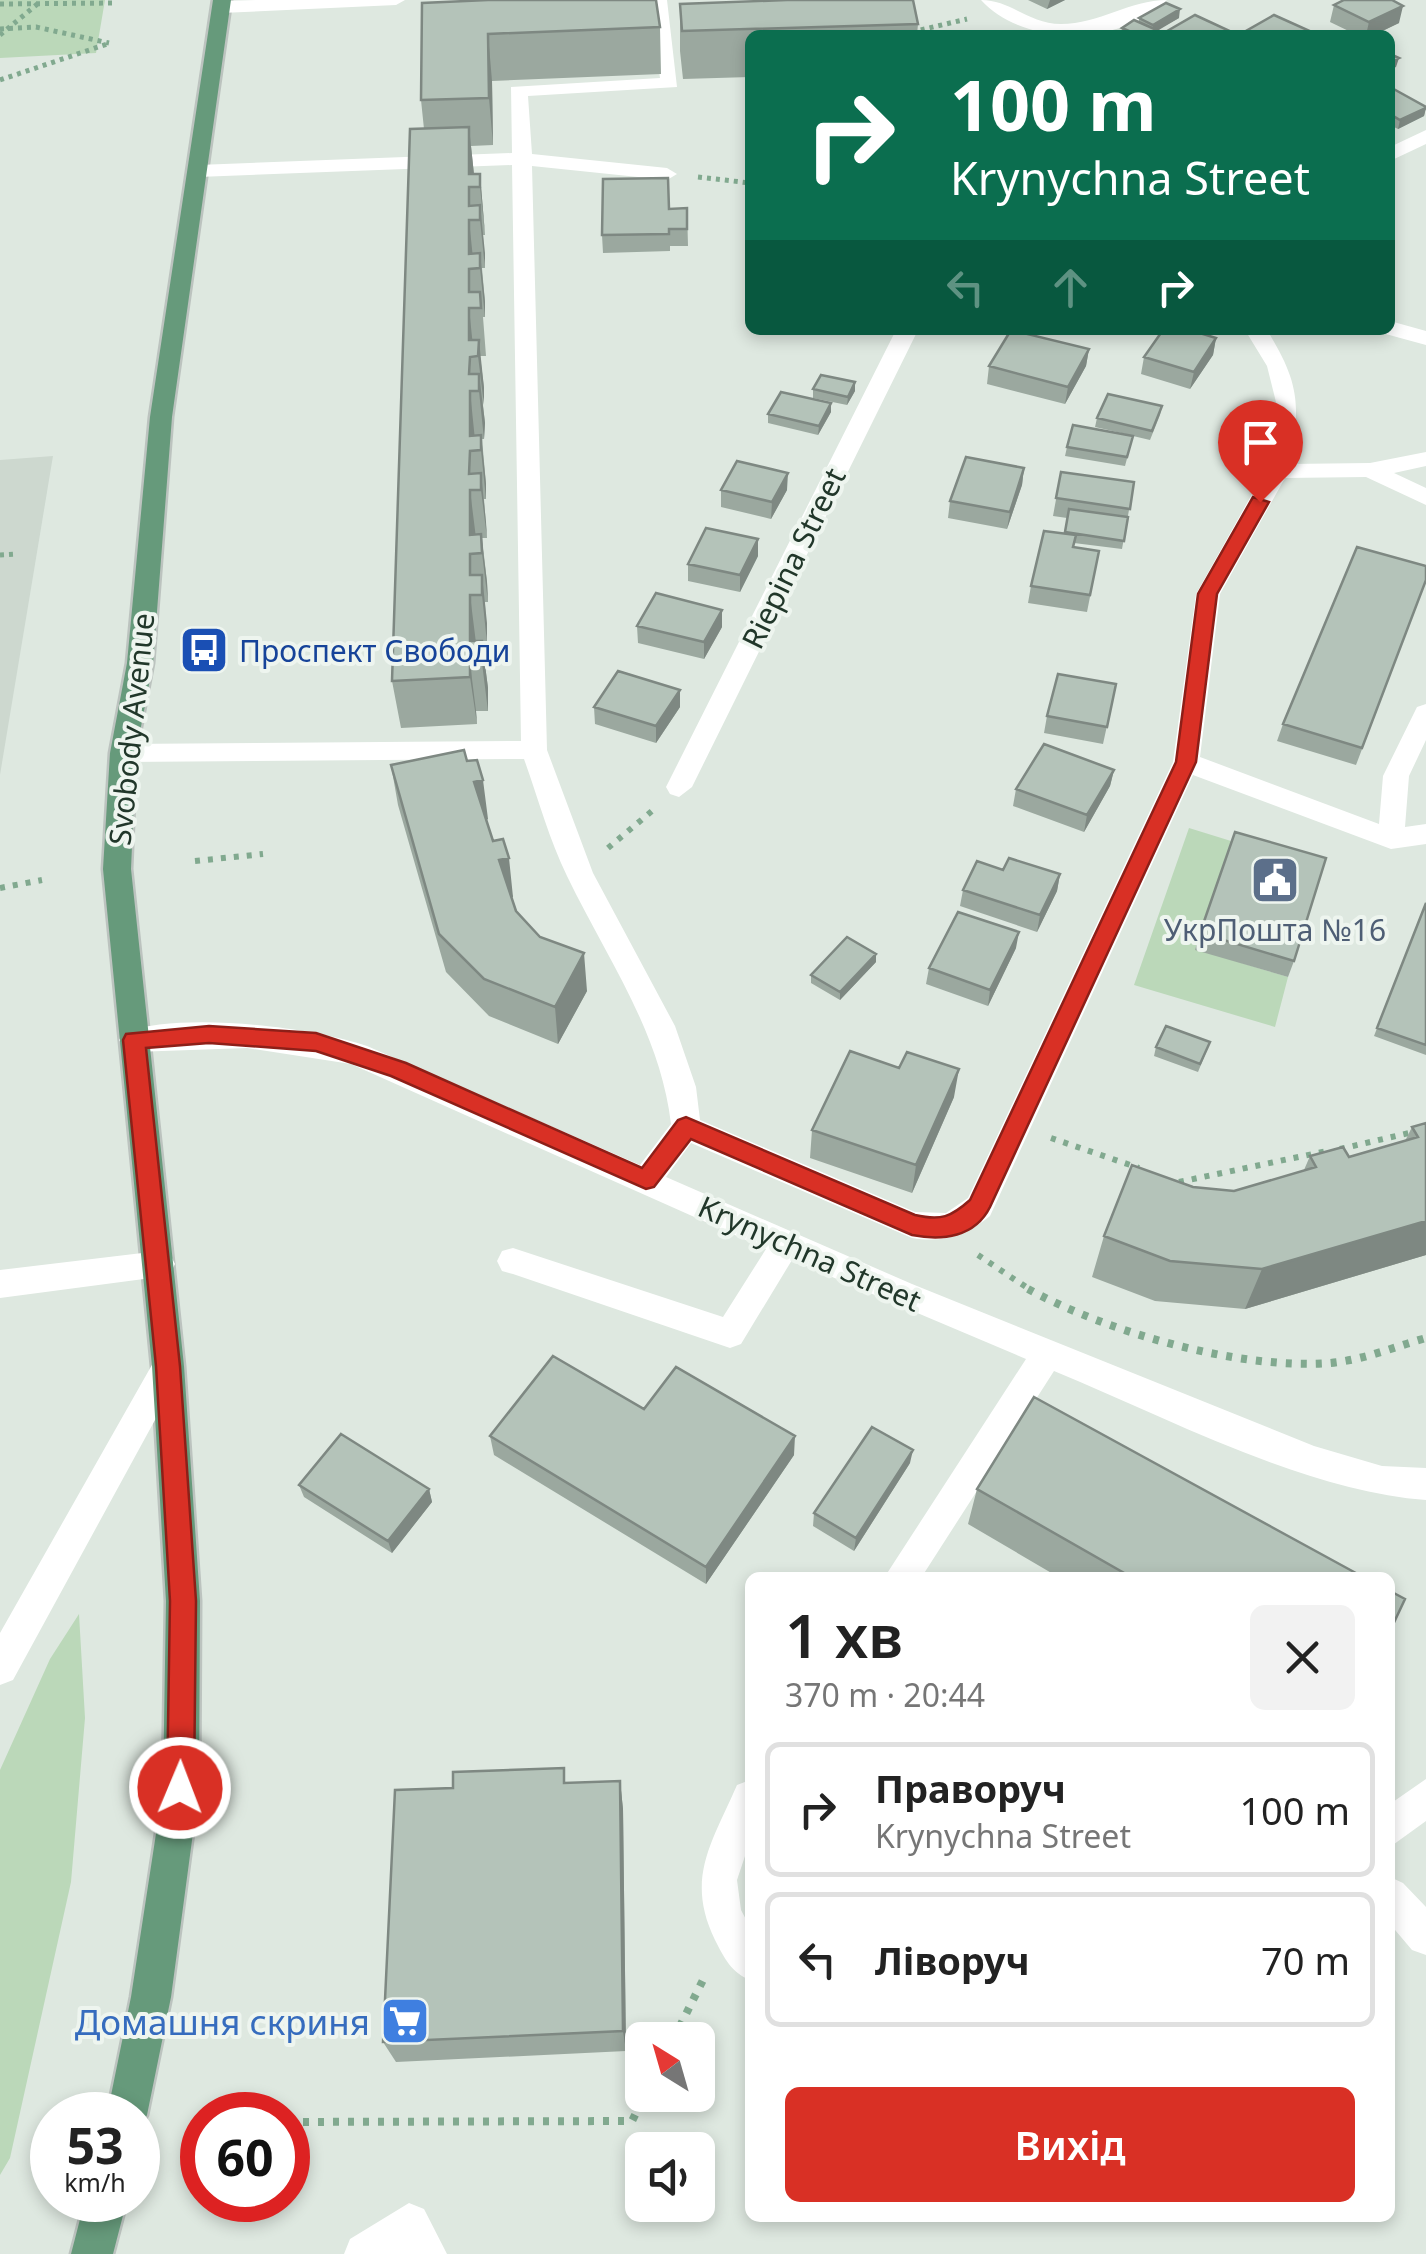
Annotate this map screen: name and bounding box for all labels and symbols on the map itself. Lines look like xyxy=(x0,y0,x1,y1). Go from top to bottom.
pin xyxy=(1218,400,1303,503)
street label: Riepina Street xyxy=(732,461,855,655)
street label: Svobody Avenue xyxy=(98,611,164,847)
bus stop icon: Проспект Свободи xyxy=(178,624,230,676)
place label: Проспект Свободи xyxy=(239,630,510,671)
public building icon: УкрПошта №16 xyxy=(1249,854,1301,906)
place label: УкрПошта №16 xyxy=(1164,909,1386,950)
street label: Krynychna Street xyxy=(692,1185,928,1321)
position arrow xyxy=(128,1736,232,1840)
supermarket icon: Домашня скриня xyxy=(379,1995,431,2047)
place label: Домашня скриня xyxy=(75,1998,370,2045)
north arrow xyxy=(625,2022,715,2112)
speed limit sign: 60 xyxy=(180,2092,310,2222)

